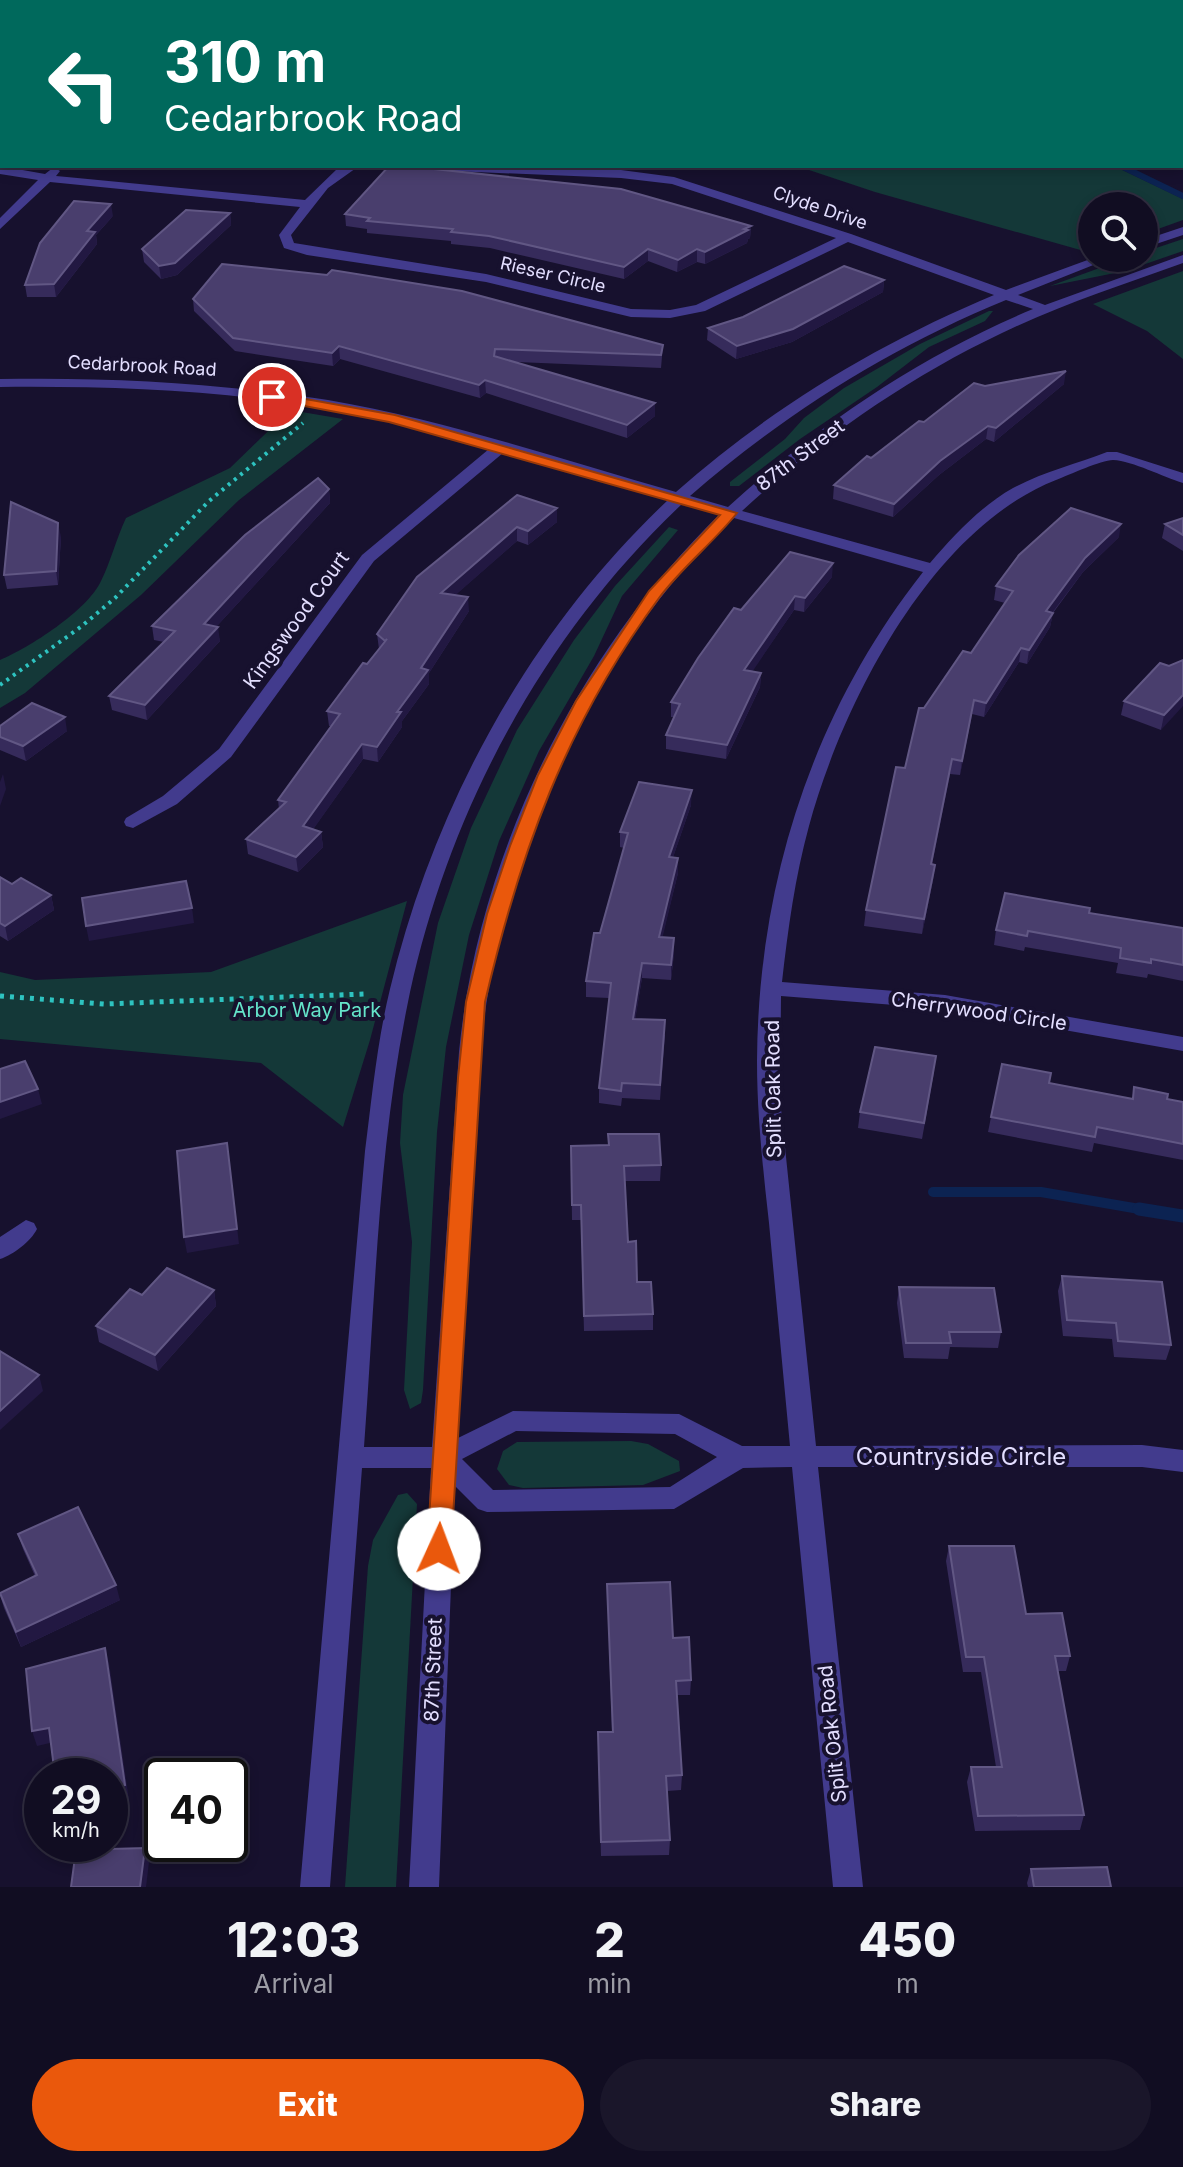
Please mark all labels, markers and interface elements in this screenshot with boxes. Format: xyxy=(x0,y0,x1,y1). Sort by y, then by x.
text: 310 m xyxy=(164,28,326,96)
icon: left xyxy=(32,32,136,136)
text: Cedarbrook Road xyxy=(164,96,463,140)
street label: Clyde Drive xyxy=(770,182,870,234)
map controls xyxy=(1078,192,1158,272)
button: search xyxy=(1078,192,1158,272)
street label: Rieser Circle xyxy=(498,252,608,297)
street label: Cedarbrook Road xyxy=(67,351,217,380)
pin xyxy=(238,363,306,431)
icon: arrive xyxy=(250,375,294,419)
street label: 87th Street xyxy=(751,414,849,496)
street label: Kingswood Court xyxy=(238,546,354,693)
street label: Cherrywood Circle xyxy=(889,987,1069,1035)
park label: Arbor Way Park xyxy=(233,998,381,1022)
street label: Split Oak Road xyxy=(760,1020,786,1158)
street label: Countryside Circle xyxy=(856,1442,1066,1471)
position arrow xyxy=(397,1507,481,1591)
street label: 87th Street xyxy=(419,1617,447,1722)
street label: Split Oak Road xyxy=(813,1664,851,1804)
speed limit sign: 40 xyxy=(144,1758,248,1862)
text: 29 xyxy=(50,1775,102,1824)
text: km/h xyxy=(52,1818,100,1842)
text: 12:03 xyxy=(227,1910,360,1969)
text: 2 xyxy=(594,1910,625,1969)
text: 450 xyxy=(859,1910,956,1969)
text: Arrival xyxy=(254,1968,334,1999)
text: min xyxy=(587,1968,632,1999)
text: m xyxy=(896,1968,919,1999)
button: Exit xyxy=(32,2059,584,2151)
button: Share xyxy=(600,2059,1151,2151)

